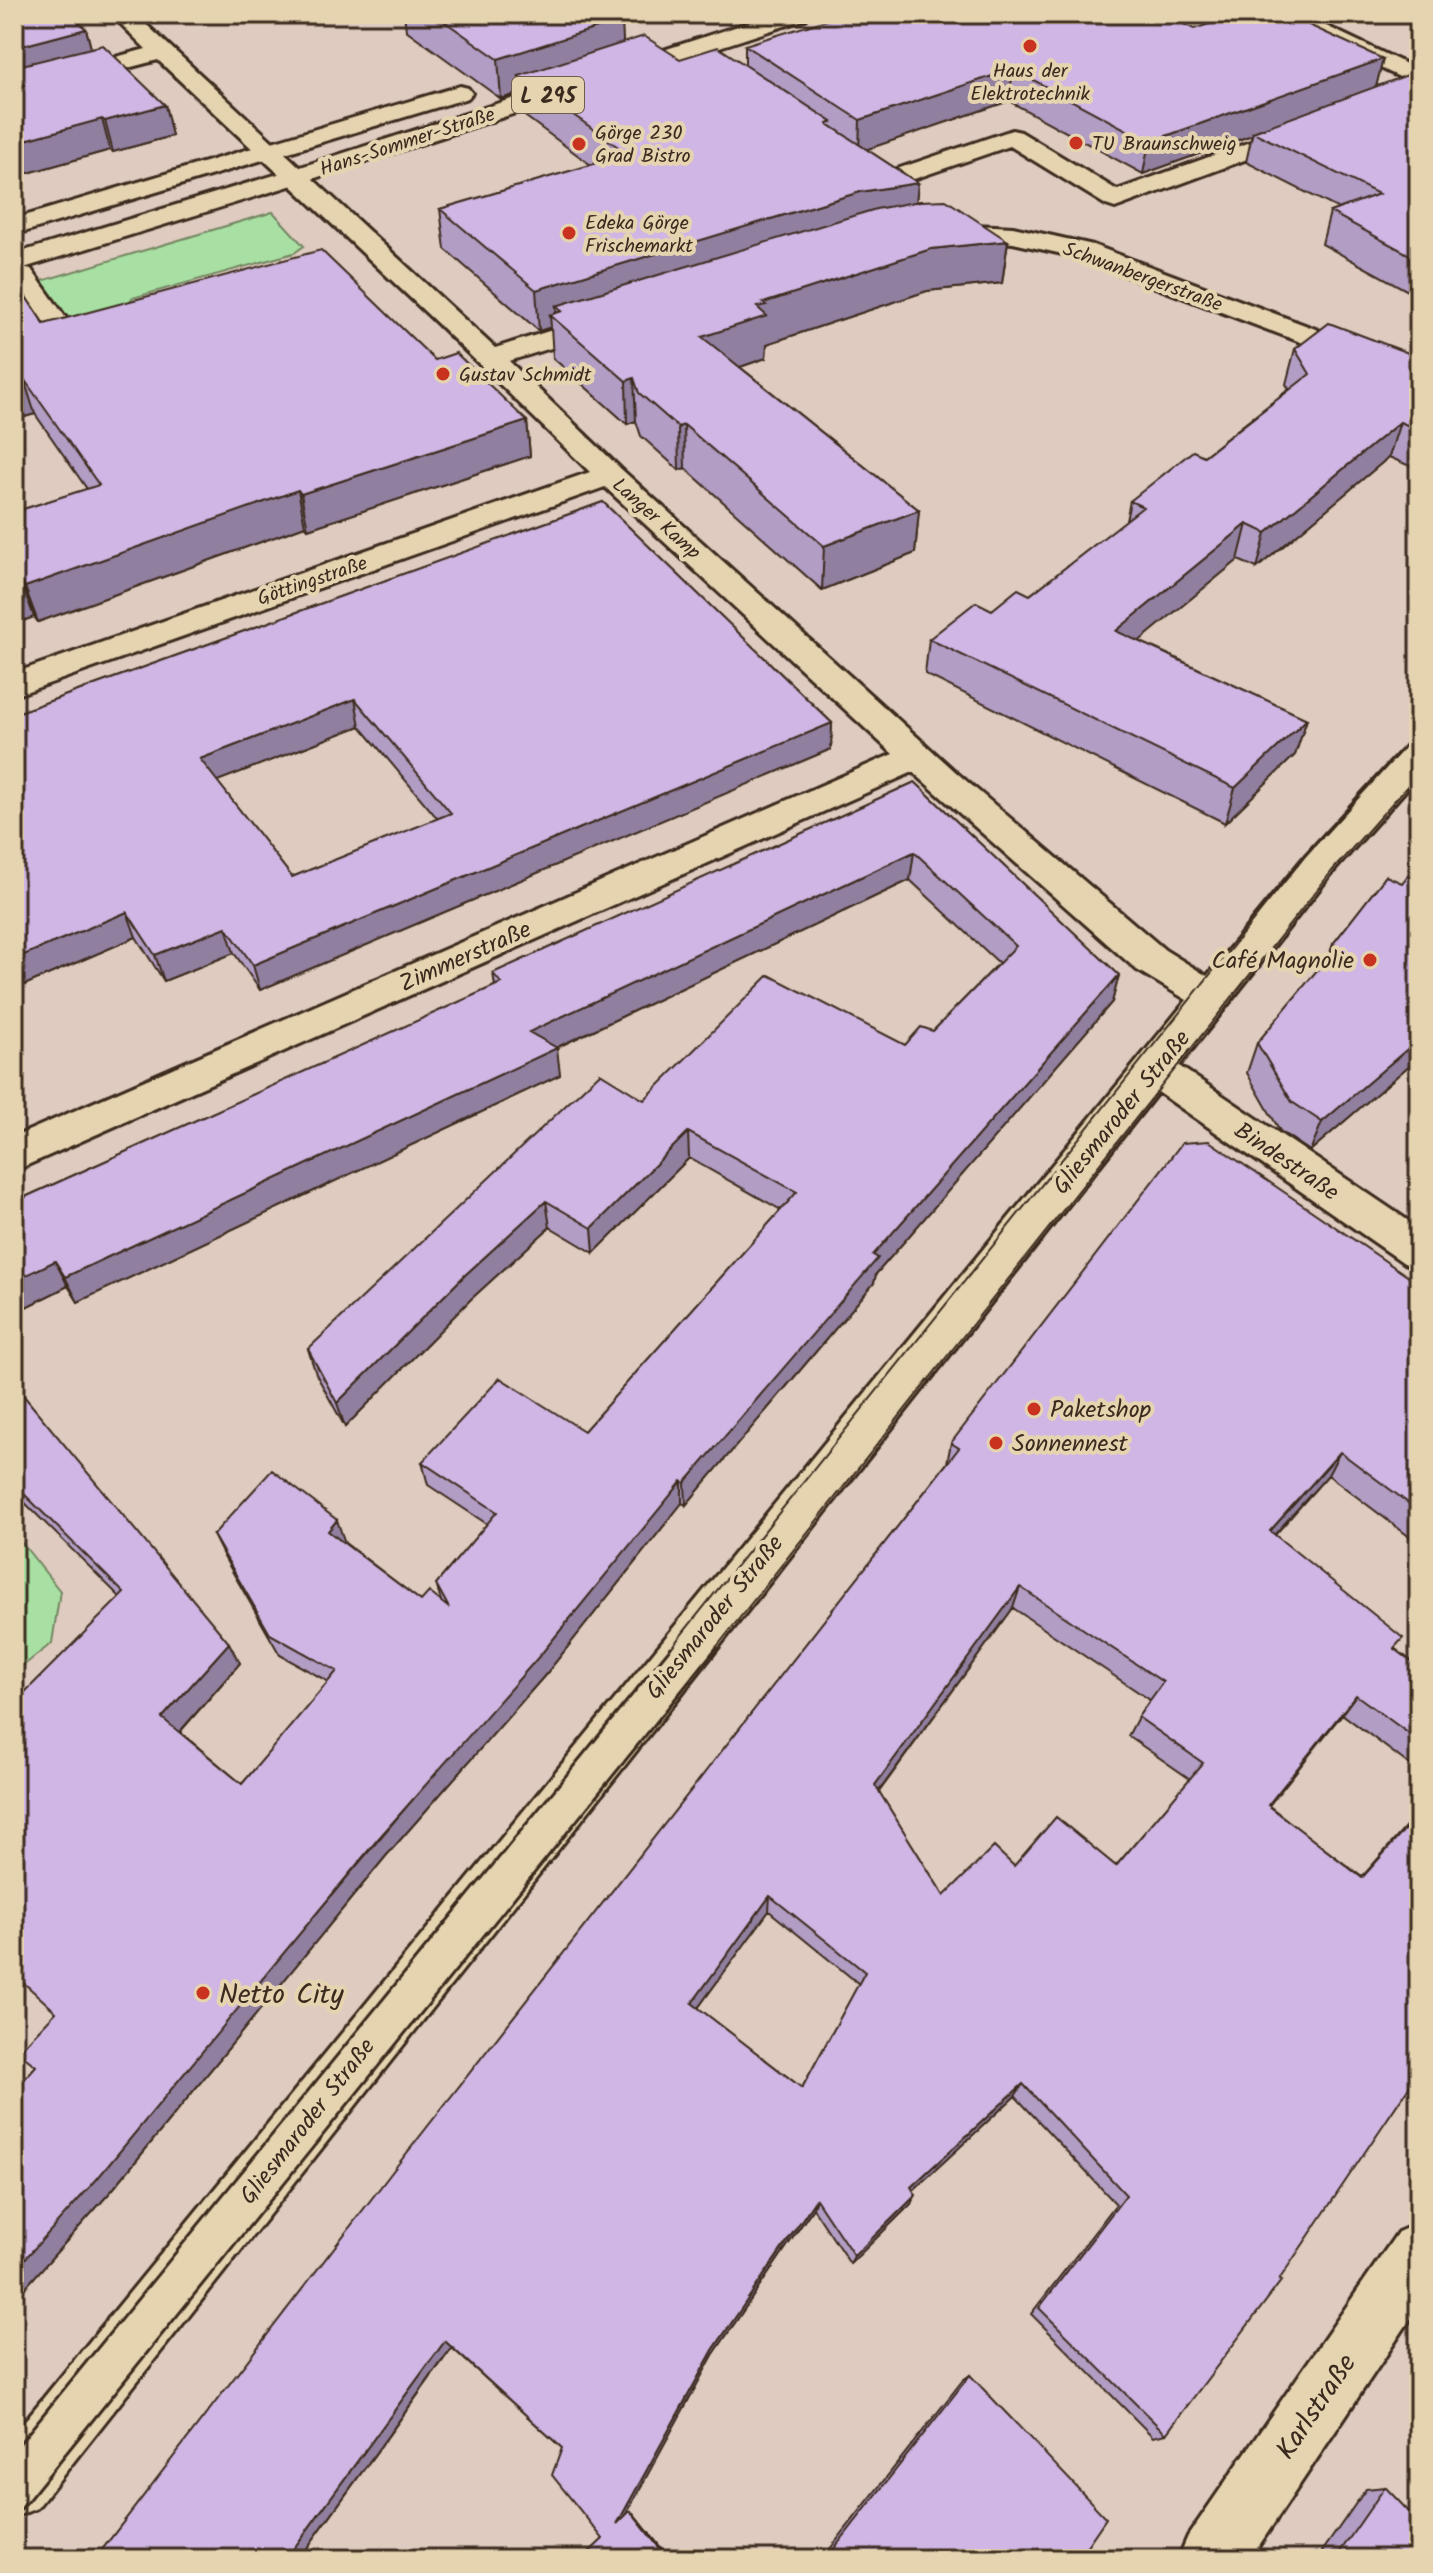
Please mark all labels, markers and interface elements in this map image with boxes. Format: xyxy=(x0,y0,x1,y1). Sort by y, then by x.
marker: Haus der Elektrotechnik xyxy=(1021,37,1039,55)
place label: Haus der Elektrotechnik xyxy=(970,56,1090,111)
road number: L 295 xyxy=(512,77,584,113)
street label: Hans-Sommer-Straße xyxy=(316,99,499,186)
place label: Görge 230 Grad Bistro xyxy=(595,118,691,173)
place label: TU Braunschweig xyxy=(1092,129,1237,161)
marker: TU Braunschweig xyxy=(1067,134,1085,152)
marker: Görge 230 Grad Bistro xyxy=(570,135,588,153)
place label: Edeka Görge Frischemarkt xyxy=(585,208,693,263)
marker: Edeka Görge Frischemarkt xyxy=(560,224,578,242)
street label: Schwanbergerstraße xyxy=(1058,234,1227,322)
place label: Gustav Schmidt xyxy=(459,360,592,392)
marker: Gustav Schmidt xyxy=(434,365,452,383)
street label: Langer Kamp xyxy=(604,471,708,569)
street label: Göttingstraße xyxy=(253,548,372,616)
street label: Zimmerstraße xyxy=(393,911,538,1004)
place label: Café Magnolie xyxy=(1212,942,1354,981)
marker: Café Magnolie xyxy=(1361,951,1379,969)
street label: Gliesmaroder Straße xyxy=(1043,1022,1201,1204)
street label: Bindestraße xyxy=(1225,1112,1347,1212)
place label: Paketshop xyxy=(1050,1391,1152,1430)
marker: Paketshop xyxy=(1025,1400,1043,1418)
place label: Sonnennest xyxy=(1012,1425,1129,1464)
marker: Sonnennest xyxy=(987,1434,1005,1452)
street label: Gliesmaroder Straße xyxy=(636,1527,794,1709)
place label: Netto City xyxy=(219,1973,344,2018)
marker: Netto City xyxy=(194,1984,212,2002)
street label: Gliesmaroder Straße xyxy=(230,2030,386,2214)
street label: Karlstraße xyxy=(1265,2345,1369,2470)

